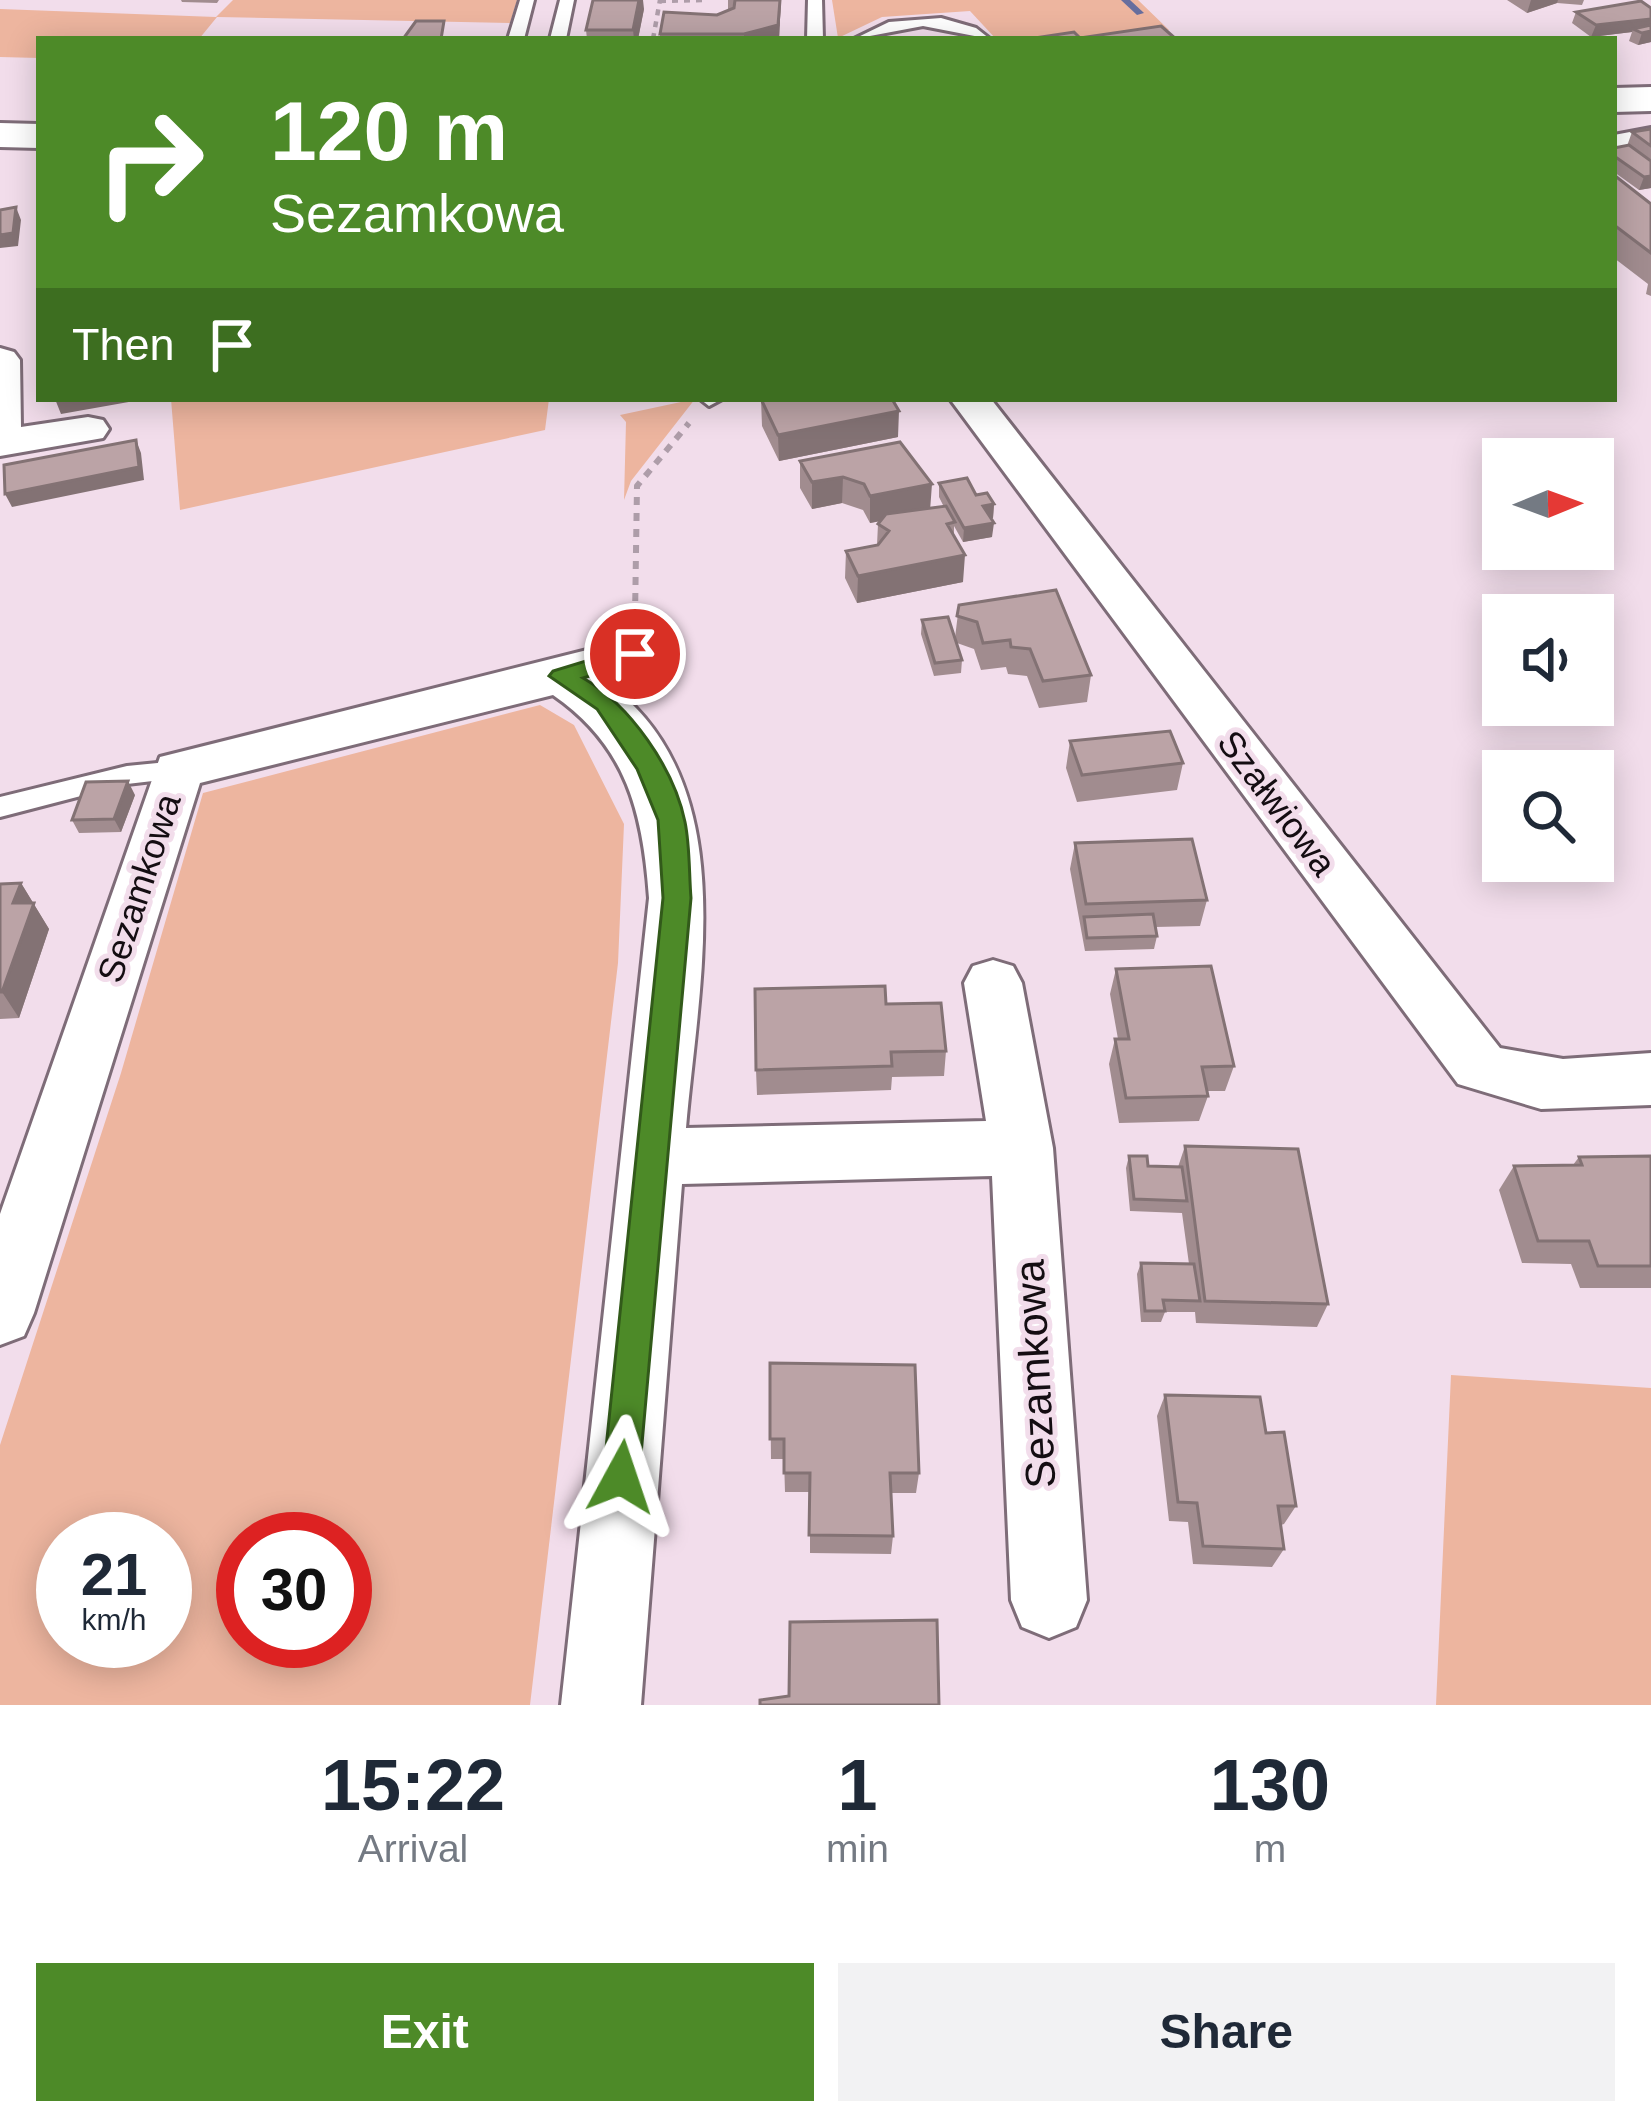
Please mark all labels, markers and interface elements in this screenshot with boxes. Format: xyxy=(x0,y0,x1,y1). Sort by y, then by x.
icon: right xyxy=(72,84,228,240)
text: 120 m xyxy=(270,84,508,178)
text: Sezamkowa xyxy=(270,183,564,243)
icon: arrive xyxy=(199,312,265,378)
text: Then xyxy=(72,319,175,370)
north arrow xyxy=(1482,438,1614,570)
map controls xyxy=(1482,438,1614,882)
button: sound xyxy=(1482,594,1614,726)
pin xyxy=(584,603,686,705)
icon: arrive xyxy=(602,621,668,687)
street label: Szałwiowa xyxy=(1209,723,1345,884)
button: search xyxy=(1482,750,1614,882)
street label: Sezamkowa xyxy=(89,787,189,988)
street label: Sezamkowa xyxy=(1006,1258,1064,1489)
position arrow xyxy=(558,1414,684,1540)
speed limit sign: 30 xyxy=(216,1512,372,1668)
text: 21 xyxy=(81,1541,147,1608)
text: km/h xyxy=(81,1603,147,1636)
text: 15:22 xyxy=(321,1745,505,1825)
text: 1 xyxy=(837,1745,878,1825)
text: 130 xyxy=(1210,1745,1330,1825)
text: Arrival xyxy=(358,1827,468,1870)
text: min xyxy=(826,1827,889,1870)
text: m xyxy=(1254,1827,1286,1870)
button: Exit xyxy=(36,1963,814,2101)
button: Share xyxy=(838,1963,1615,2101)

